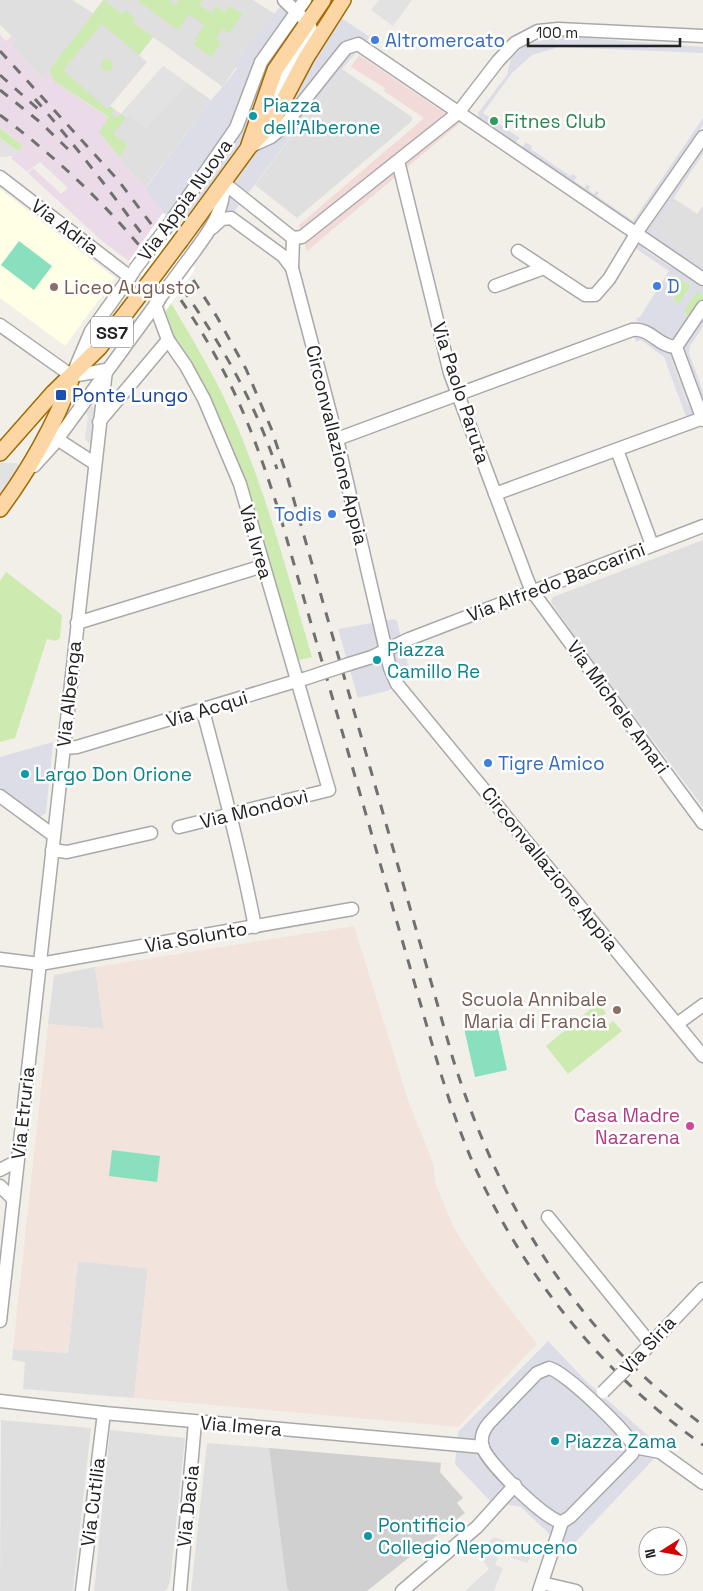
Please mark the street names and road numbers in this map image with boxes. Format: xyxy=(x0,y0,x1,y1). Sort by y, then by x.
street label: Via Appia Nuova xyxy=(132,134,238,266)
street label: Via Adria xyxy=(26,193,104,261)
road number: SS7 xyxy=(91,316,133,348)
street label: Via Paolo Paruta xyxy=(426,319,496,467)
street label: Circonvallazione Appia xyxy=(300,342,374,548)
street label: Via Ivrea xyxy=(233,502,279,582)
street label: Via Alfredo Baccarini xyxy=(463,536,649,628)
street label: Via Michele Amari xyxy=(561,635,675,779)
street label: Via Albenga xyxy=(51,639,87,748)
street label: Via Acqui xyxy=(163,685,251,733)
street label: Circonvallazione Appia xyxy=(476,781,624,957)
street label: Via Mondovì xyxy=(197,783,311,835)
street label: Via Solunto xyxy=(143,916,249,958)
street label: Via Etruria xyxy=(6,1065,40,1161)
street label: Via Siria xyxy=(615,1310,681,1380)
street label: Via Imera xyxy=(199,1410,283,1442)
street label: Via Cutilia xyxy=(75,1456,111,1548)
street label: Via Dacia xyxy=(171,1464,205,1548)

